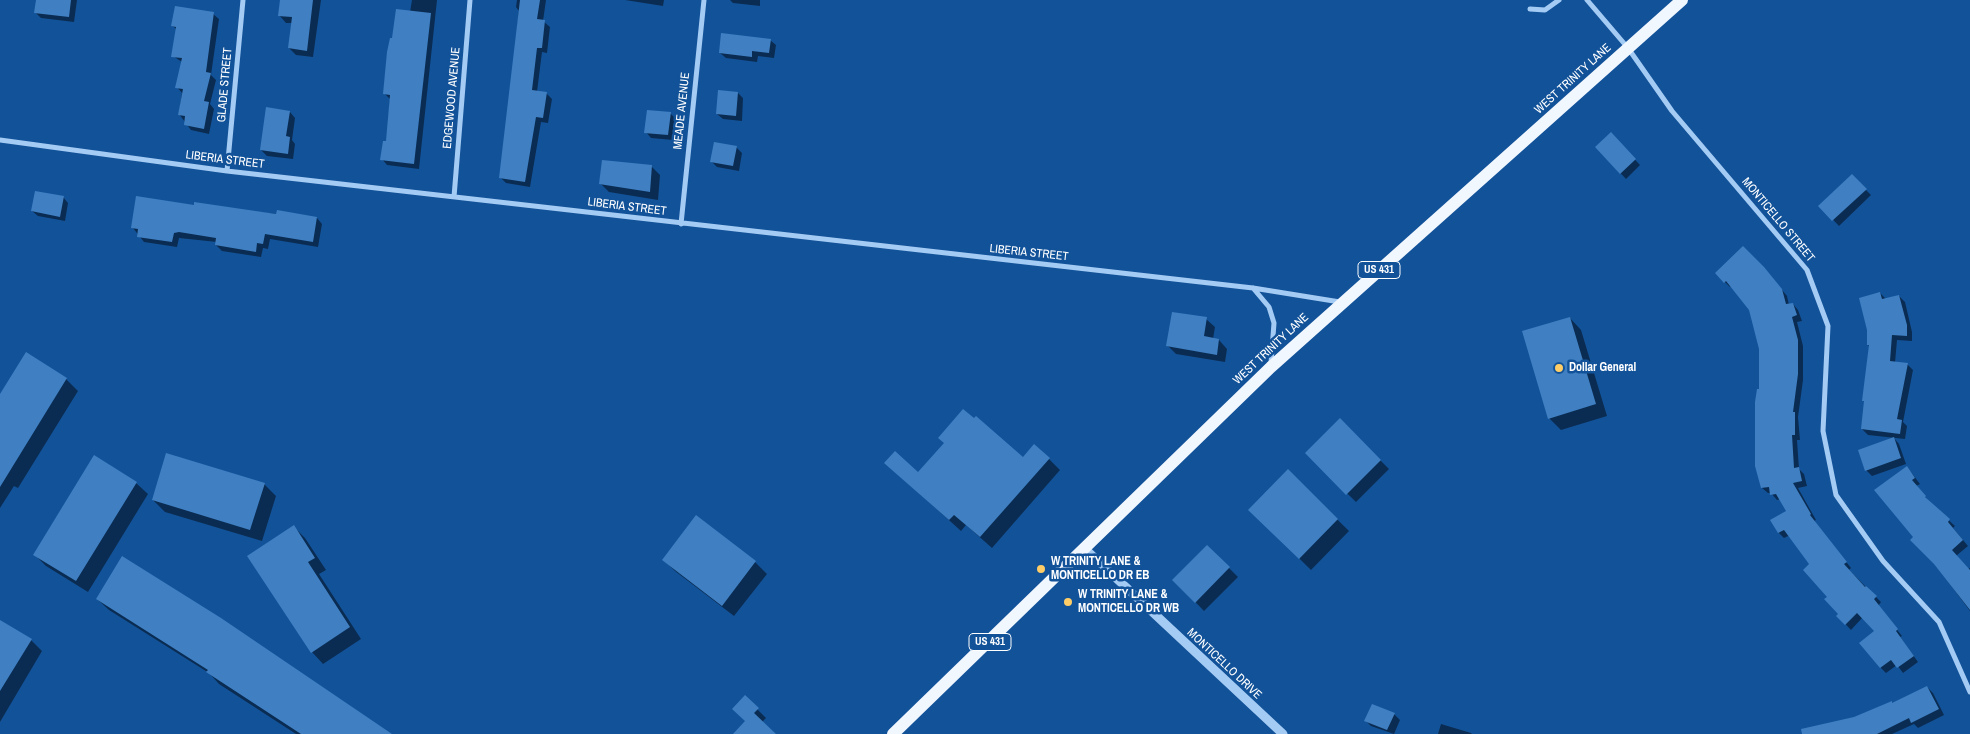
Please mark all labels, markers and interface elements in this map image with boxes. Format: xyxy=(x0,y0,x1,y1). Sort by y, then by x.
street label: WEST TRINITY LANE xyxy=(1532,41,1614,117)
street label: GLADE STREET xyxy=(215,47,235,123)
street label: EDGEWOOD AVENUE xyxy=(440,47,464,149)
street label: MEADE AVENUE xyxy=(671,72,693,150)
street label: LIBERIA STREET xyxy=(185,148,265,172)
street label: MONTICELLO STREET xyxy=(1739,175,1817,265)
street label: LIBERIA STREET xyxy=(587,195,667,219)
street label: LIBERIA STREET xyxy=(989,242,1069,264)
road number: US 431 xyxy=(1358,262,1400,278)
street label: WEST TRINITY LANE xyxy=(1230,310,1312,388)
place label: Dollar General xyxy=(1569,361,1636,375)
marker: Dollar General xyxy=(1553,362,1565,374)
place label: W TRINITY LANE & MONTICELLO DR EB xyxy=(1051,555,1149,583)
marker: W TRINITY LANE & MONTICELLO DR EB xyxy=(1035,563,1047,575)
place label: W TRINITY LANE & MONTICELLO DR WB xyxy=(1078,588,1179,616)
marker: W TRINITY LANE & MONTICELLO DR WB xyxy=(1062,596,1074,608)
street label: MONTICELLO DRIVE xyxy=(1184,626,1264,702)
road number: US 431 xyxy=(969,634,1011,650)

